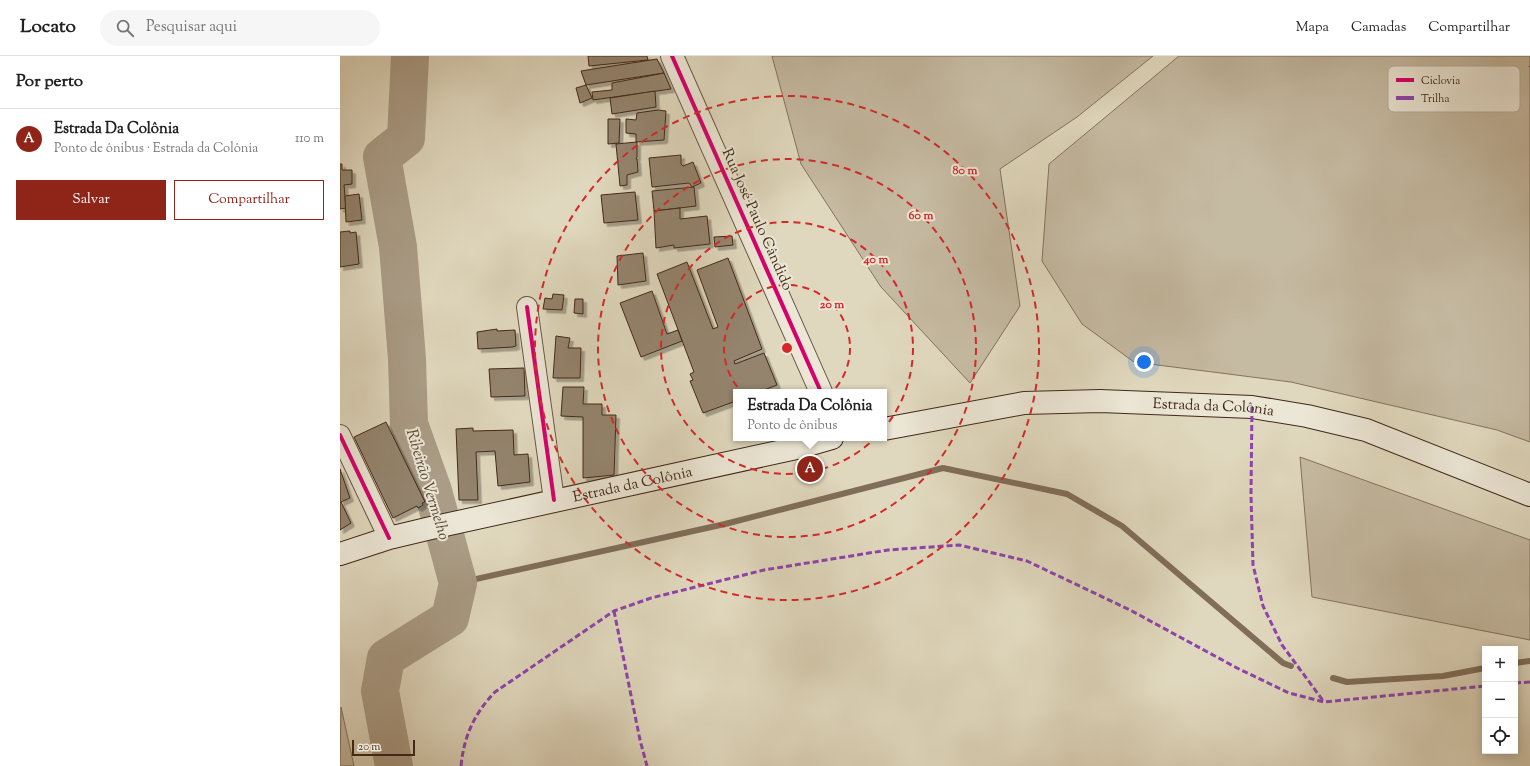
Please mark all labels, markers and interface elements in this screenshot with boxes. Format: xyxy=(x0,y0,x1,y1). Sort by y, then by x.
search box xyxy=(100,10,380,46)
text: Locato xyxy=(20,14,76,41)
icon: search xyxy=(114,17,136,39)
text: Pesquisar aqui xyxy=(146,17,237,38)
text: Mapa xyxy=(1296,18,1329,38)
text: Camadas xyxy=(1351,18,1406,38)
text: Compartilhar xyxy=(1428,18,1510,38)
legend xyxy=(1388,66,1520,112)
text: Por perto xyxy=(16,70,83,94)
text: Ciclovia xyxy=(1421,73,1460,89)
text: Trilha xyxy=(1421,91,1450,107)
text: Estrada Da Colônia xyxy=(54,119,179,140)
text: A xyxy=(24,130,34,148)
text: 110 m xyxy=(295,130,324,148)
text: Ponto de ônibus · Estrada da Colônia xyxy=(54,140,258,158)
street label: Rua José Paulo Cândido xyxy=(716,145,797,294)
text: 80 m xyxy=(953,162,977,180)
button: Salvar xyxy=(16,180,166,220)
button: Compartilhar xyxy=(174,180,324,220)
text: 60 m xyxy=(909,207,933,225)
text: 40 m xyxy=(863,251,888,269)
text: 20 m xyxy=(820,296,844,314)
centre of rings xyxy=(780,341,794,355)
your location xyxy=(1134,352,1154,372)
popup xyxy=(733,389,887,441)
street label: Estrada da Colônia xyxy=(1152,394,1276,422)
text: Estrada Da Colônia xyxy=(747,396,873,417)
text: Ponto de ônibus xyxy=(747,417,837,435)
water label: Ribeirão Vermelho xyxy=(399,426,454,543)
pin: A xyxy=(797,454,823,484)
street label: Estrada da Colônia xyxy=(571,462,695,509)
map controls xyxy=(1482,646,1518,754)
button: + xyxy=(1482,646,1518,682)
button: − xyxy=(1482,682,1518,718)
button: locate xyxy=(1482,718,1518,754)
scale bar xyxy=(352,738,415,757)
text: 20 m xyxy=(358,739,380,755)

